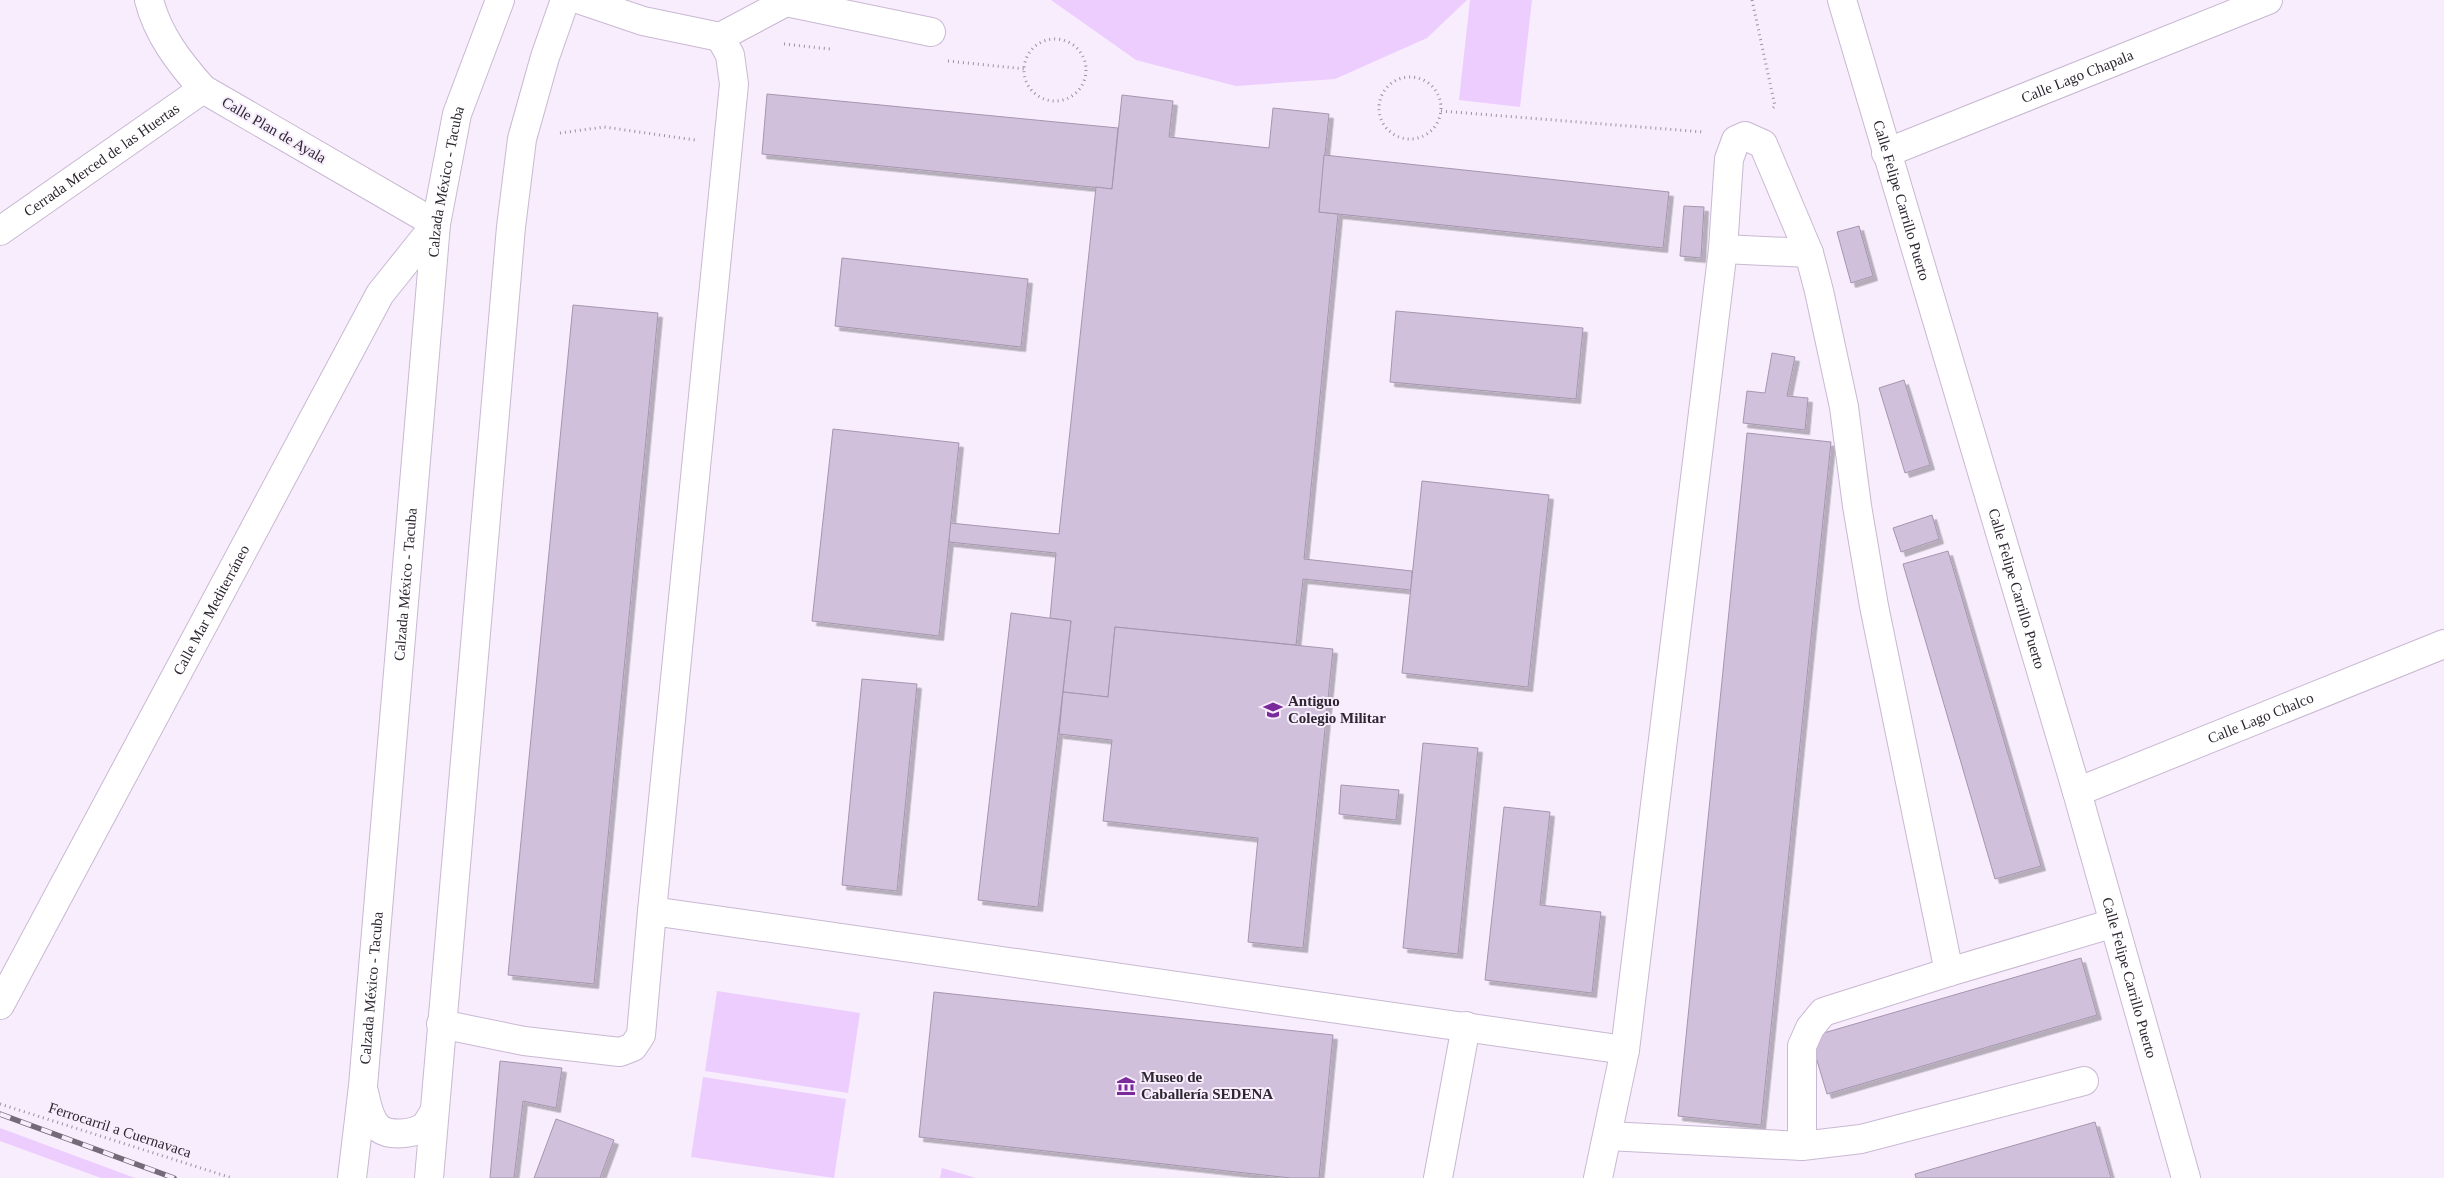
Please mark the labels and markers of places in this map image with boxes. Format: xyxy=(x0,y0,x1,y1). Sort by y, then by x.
place label: Antiguo Colegio Militar xyxy=(1288,693,1386,726)
school or university icon: Antiguo Colegio Militar xyxy=(1262,699,1284,721)
place label: Museo de Caballería SEDENA xyxy=(1141,1069,1273,1102)
museum icon: Museo de Caballería SEDENA xyxy=(1115,1075,1137,1097)

